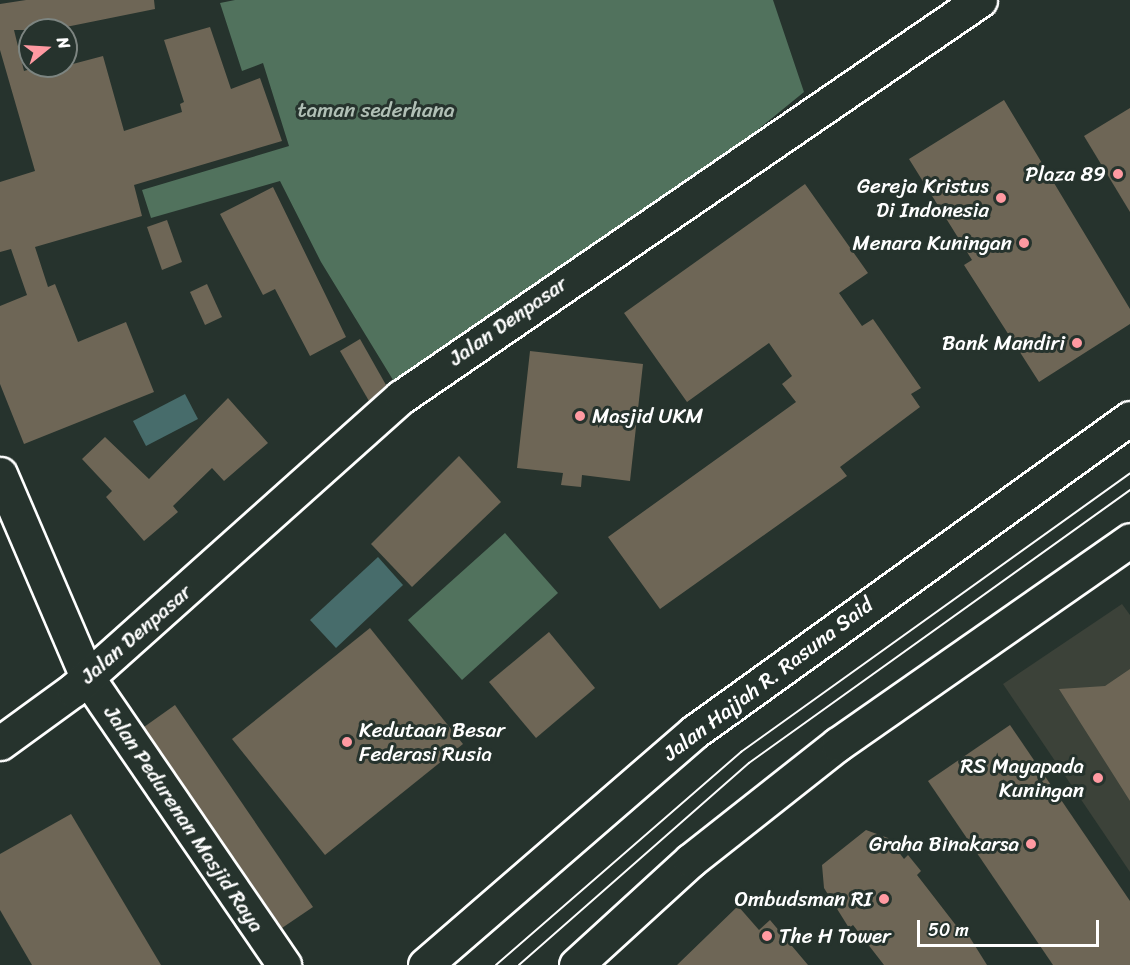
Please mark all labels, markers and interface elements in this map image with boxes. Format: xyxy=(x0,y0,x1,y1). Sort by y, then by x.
north arrow xyxy=(18,18,78,78)
text: N xyxy=(48,33,79,53)
park label: taman sederhana xyxy=(297,97,455,123)
place label: Plaza 89 xyxy=(1025,161,1106,187)
marker: Plaza 89 xyxy=(1111,167,1125,181)
place label: Gereja Kristus Di Indonesia xyxy=(857,173,989,223)
marker: Gereja Kristus Di Indonesia xyxy=(994,191,1008,205)
place label: Menara Kuningan xyxy=(853,230,1012,256)
marker: Menara Kuningan xyxy=(1017,236,1031,250)
street label: Jalan Denpasar xyxy=(444,271,572,371)
place label: Bank Mandiri xyxy=(943,330,1065,356)
marker: Bank Mandiri xyxy=(1070,336,1084,350)
place label: Masjid UKM xyxy=(592,403,703,429)
marker: Masjid UKM xyxy=(573,409,587,423)
street label: Jalan Denpasar xyxy=(76,579,196,689)
street label: Jalan Hajjah R. Rasuna Said xyxy=(658,592,878,766)
street label: Jalan Pedurenan Masjid Raya xyxy=(99,701,269,937)
place label: Kedutaan Besar Federasi Rusia xyxy=(359,717,505,767)
marker: Kedutaan Besar Federasi Rusia xyxy=(340,735,354,749)
place label: RS Mayapada Kuningan xyxy=(960,753,1084,803)
marker: RS Mayapada Kuningan xyxy=(1089,769,1107,787)
place label: Graha Binakarsa xyxy=(868,831,1019,857)
marker: Graha Binakarsa xyxy=(1024,837,1038,851)
place label: Ombudsman RI xyxy=(734,886,872,912)
marker: Ombudsman RI xyxy=(877,892,891,906)
scale bar xyxy=(920,908,1102,946)
text: 50 m xyxy=(928,914,969,946)
place label: The H Tower xyxy=(779,923,893,949)
marker: The H Tower xyxy=(760,929,774,943)

